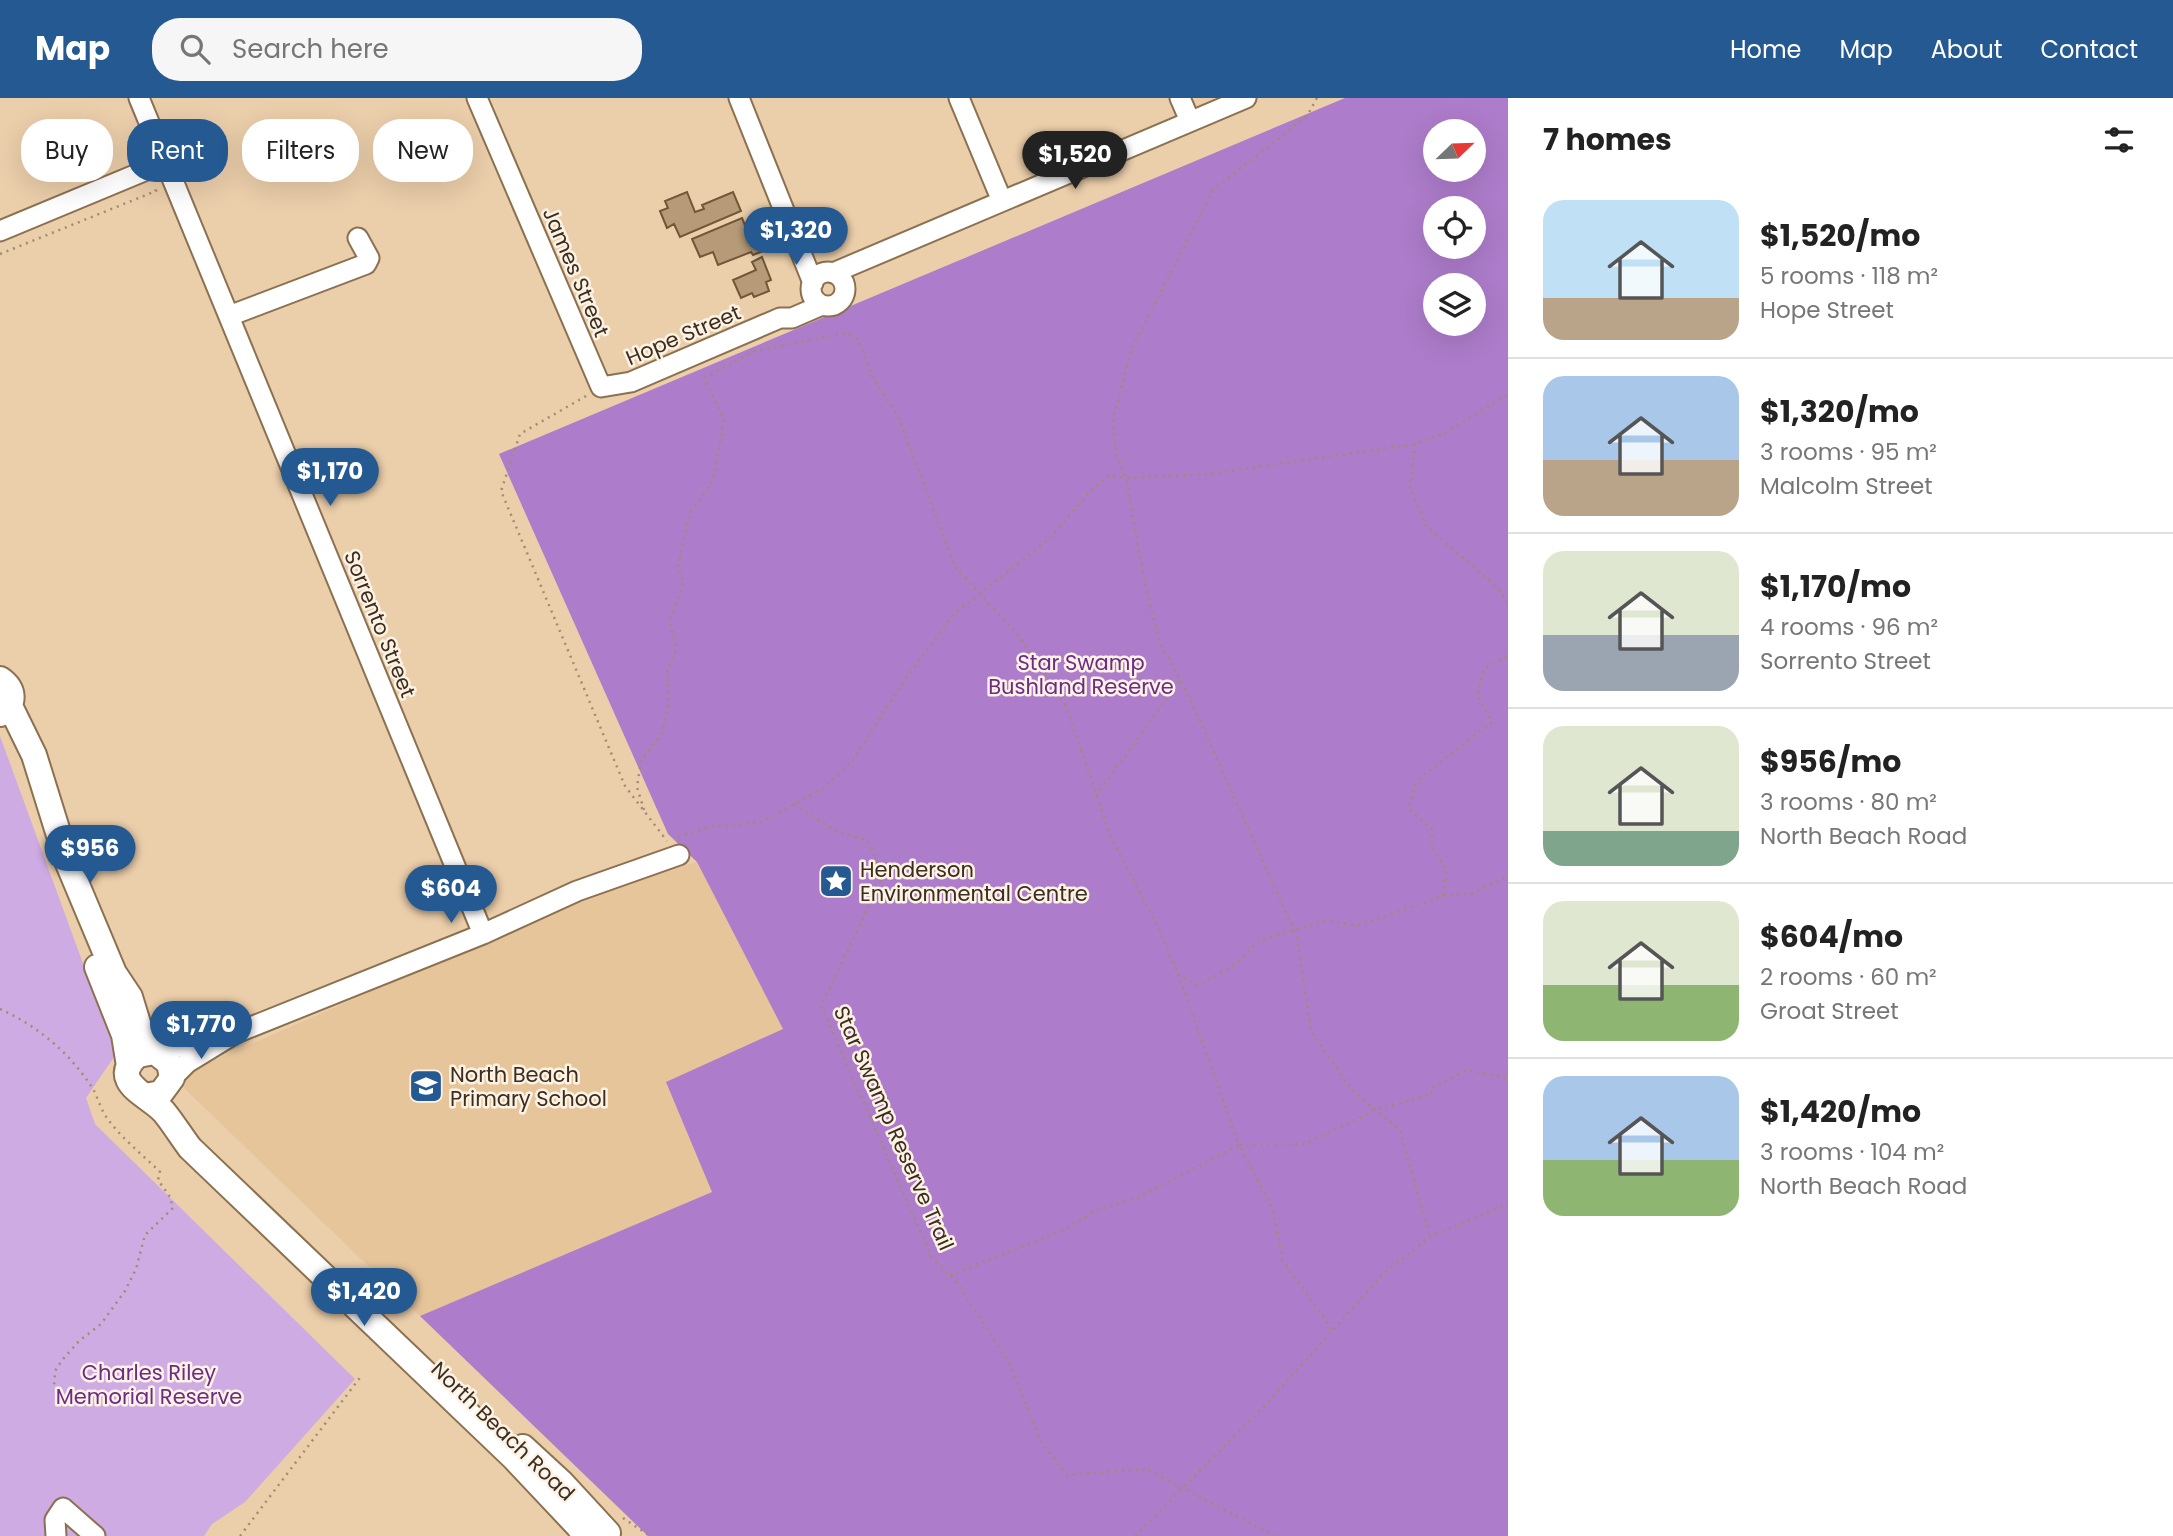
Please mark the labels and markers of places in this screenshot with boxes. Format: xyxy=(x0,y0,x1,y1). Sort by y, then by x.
pin: $1,520 xyxy=(1018,132,1132,191)
pin: $1,320 xyxy=(739,208,853,267)
pin: $1,170 xyxy=(273,448,387,508)
pin: $956 xyxy=(49,826,131,885)
place label: Henderson Environmental Centre xyxy=(860,855,1088,908)
place icon: Henderson Environmental Centre xyxy=(817,862,855,900)
pin: $604 xyxy=(410,866,492,925)
pin: $1,770 xyxy=(144,1002,258,1061)
place label: North Beach Primary School xyxy=(450,1060,607,1113)
school or university icon: North Beach Primary School xyxy=(407,1067,445,1105)
pin: $1,420 xyxy=(307,1268,421,1328)

